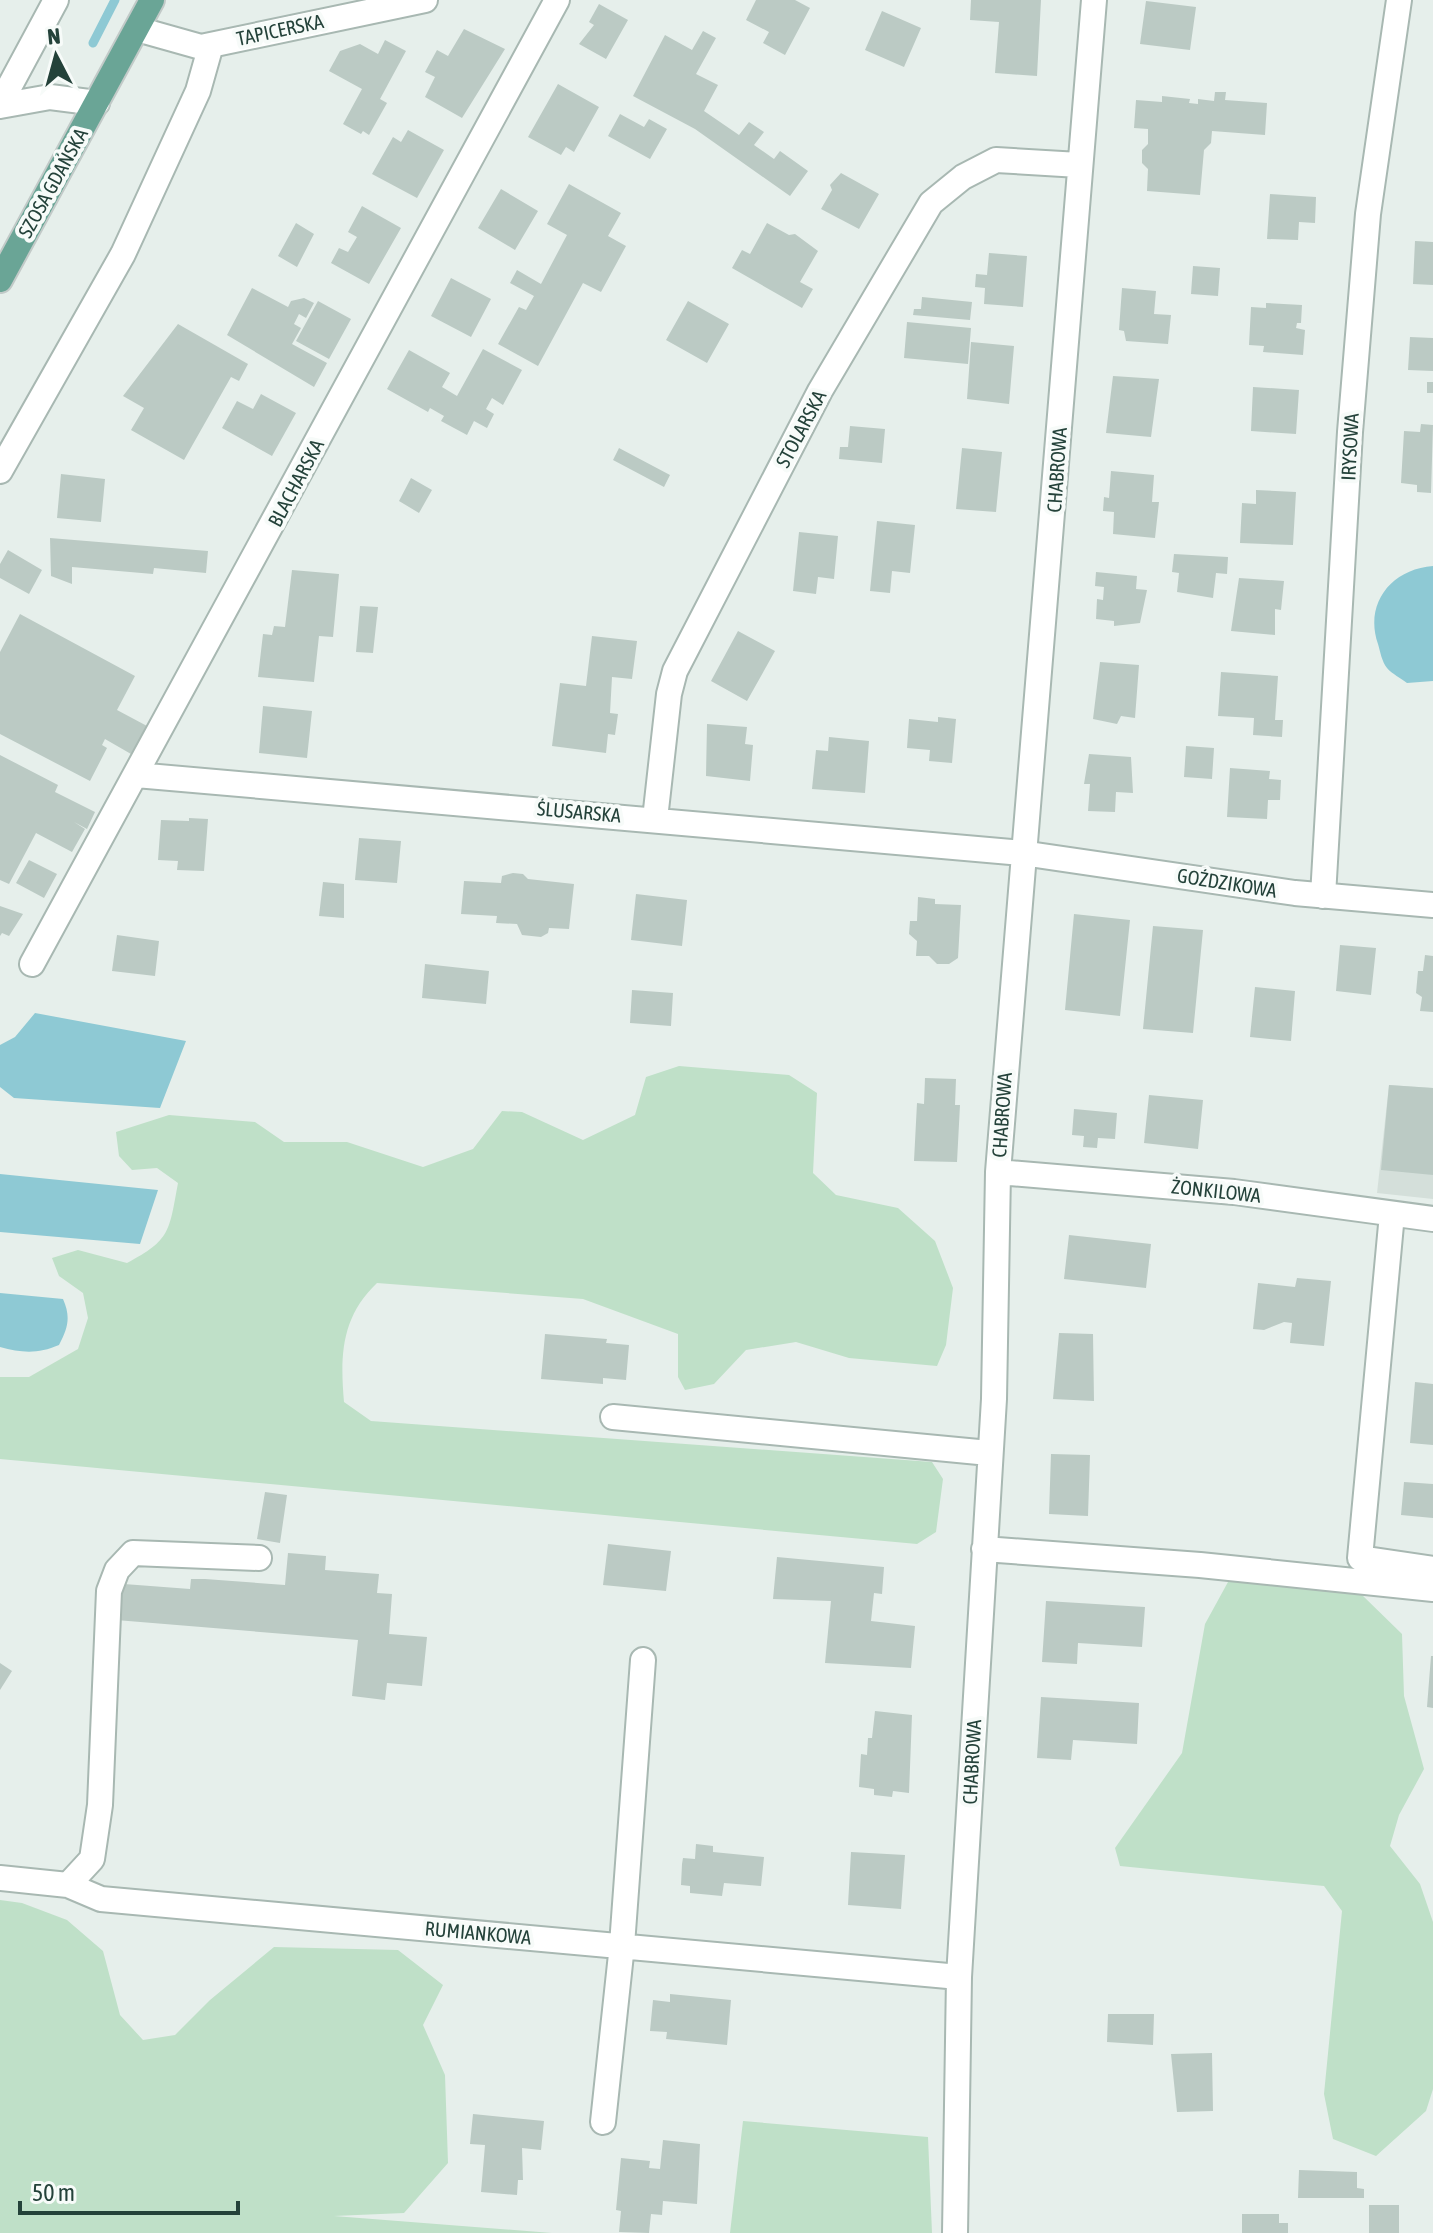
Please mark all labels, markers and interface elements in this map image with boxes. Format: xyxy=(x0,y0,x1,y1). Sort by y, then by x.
street label: TAPICERSKA xyxy=(234,9,326,50)
north arrow xyxy=(16,16,96,96)
text: N xyxy=(46,23,62,50)
street label: SZOSA GDAŃSKA xyxy=(13,124,92,241)
street label: STOLARSKA xyxy=(771,386,831,471)
street label: IRYSOWA xyxy=(1336,412,1363,481)
street label: CHABROWA xyxy=(1042,427,1071,513)
street label: BLACHARSKA xyxy=(263,435,328,530)
street label: ŚLUSARSKA xyxy=(536,796,622,827)
street label: GOŹDZIKOWA xyxy=(1176,863,1279,902)
street label: CHABROWA xyxy=(987,1072,1016,1158)
street label: ŻONKILOWA xyxy=(1170,1174,1262,1207)
street label: CHABROWA xyxy=(958,1719,985,1805)
street label: RUMIANKOWA xyxy=(424,1916,532,1949)
scale bar xyxy=(20,2165,238,2215)
text: 50 m xyxy=(32,2179,75,2206)

